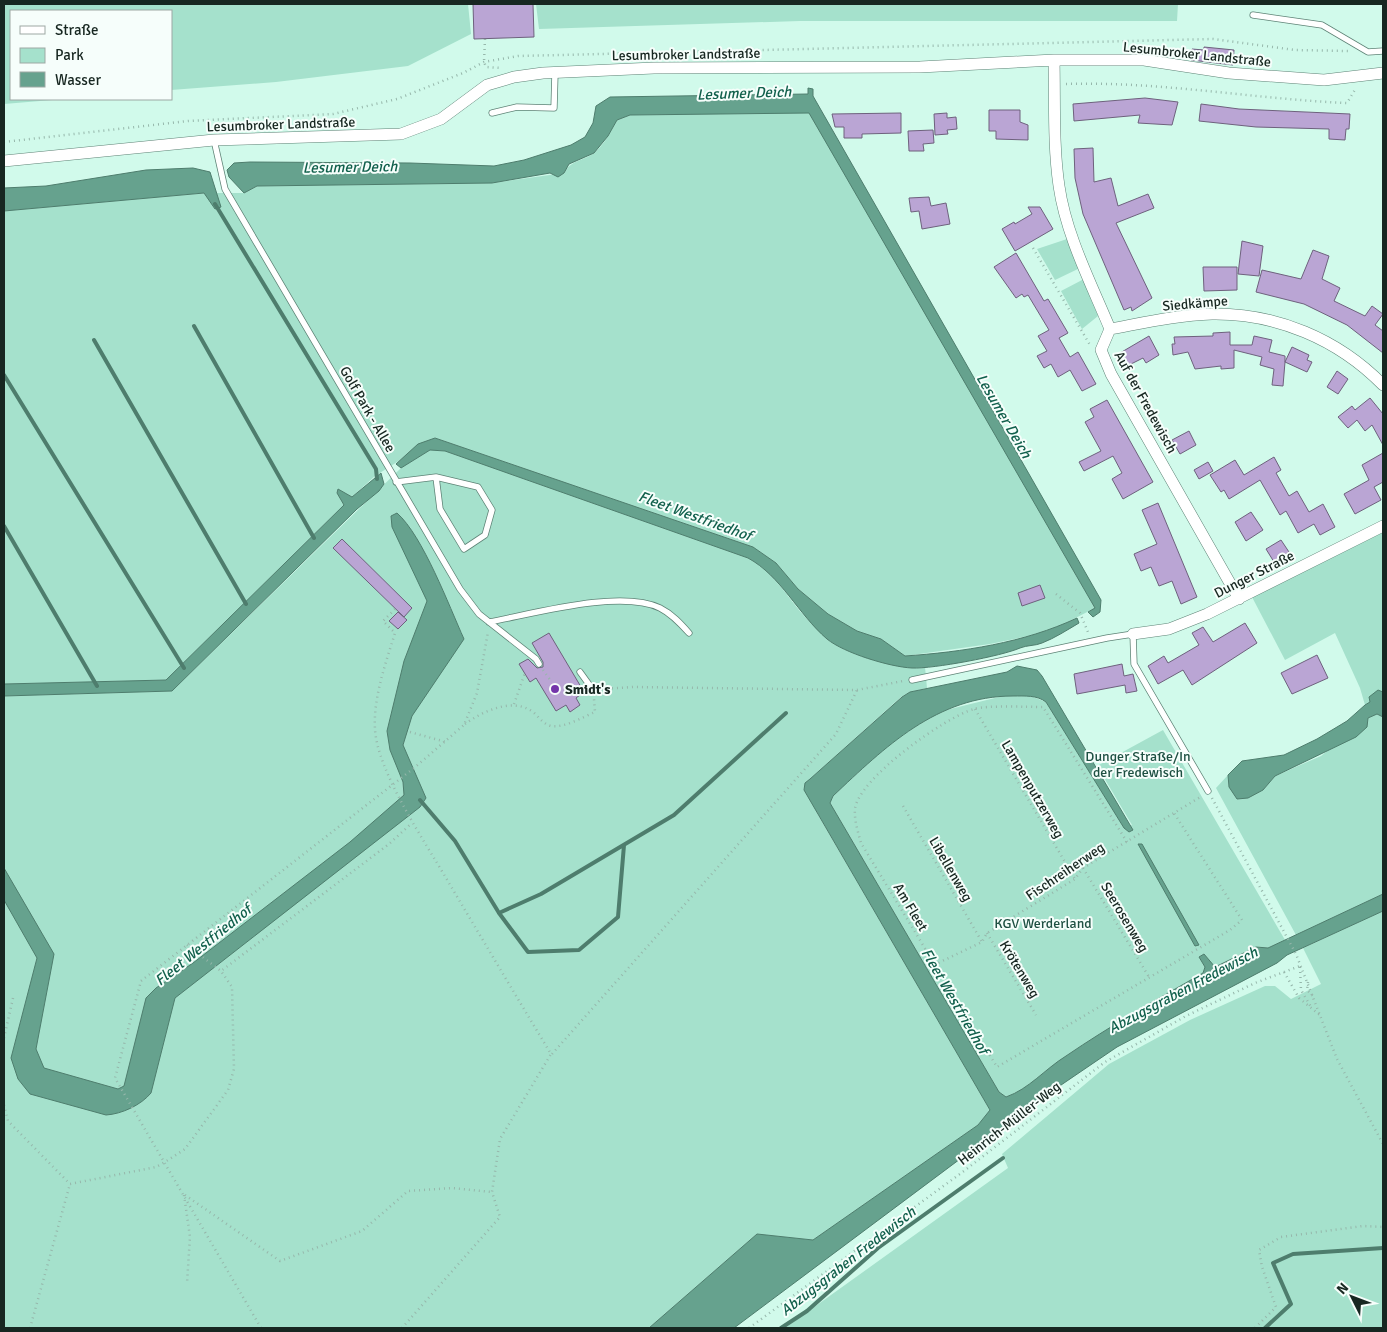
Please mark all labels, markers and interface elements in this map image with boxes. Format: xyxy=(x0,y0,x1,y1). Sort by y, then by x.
legend xyxy=(10,10,172,100)
text: Straße xyxy=(55,21,99,39)
street label: Lesumbroker Landstraße xyxy=(1122,38,1272,71)
street label: Lesumbroker Landstraße xyxy=(612,45,761,64)
text: Park xyxy=(55,46,84,64)
text: Wasser xyxy=(55,71,101,89)
water label: Lesumer Deich xyxy=(696,82,792,104)
street label: Lesumbroker Landstraße xyxy=(206,113,356,136)
water label: Lesumer Deich xyxy=(303,157,398,177)
street label: Siedkämpe xyxy=(1162,292,1229,315)
street label: Auf der Fredewisch xyxy=(1110,348,1181,456)
street label: Golf Park - Allee xyxy=(336,363,399,455)
water label: Lesumer Deich xyxy=(973,371,1036,462)
water label: Fleet Westfriedhof xyxy=(636,487,758,546)
street label: Dunger Straße xyxy=(1211,547,1297,602)
place label: Smidt's xyxy=(565,681,611,698)
marker: Smidt's xyxy=(549,683,561,695)
street label: Lampenputzerweg xyxy=(998,737,1068,841)
park label: Dunger Straße/In der Fredewisch xyxy=(1085,748,1191,781)
street label: Libellenweg xyxy=(925,834,976,905)
street label: Fischreiherweg xyxy=(1023,839,1108,904)
street label: Seerosenweg xyxy=(1097,879,1152,955)
street label: Am Fleet xyxy=(890,880,932,934)
water label: Fleet Westfriedhof xyxy=(151,898,258,989)
park label: KGV Werderland xyxy=(994,915,1092,932)
street label: Krötenweg xyxy=(996,937,1043,1001)
water label: Abzugsgraben Fredewisch xyxy=(1105,943,1261,1037)
water label: Fleet Westfriedhof xyxy=(917,945,994,1060)
street label: Heinrich-Müller-Weg xyxy=(954,1078,1064,1169)
water label: Abzugsgraben Fredewisch xyxy=(777,1202,920,1319)
north arrow xyxy=(1327,1272,1377,1322)
text: N xyxy=(1333,1279,1352,1298)

